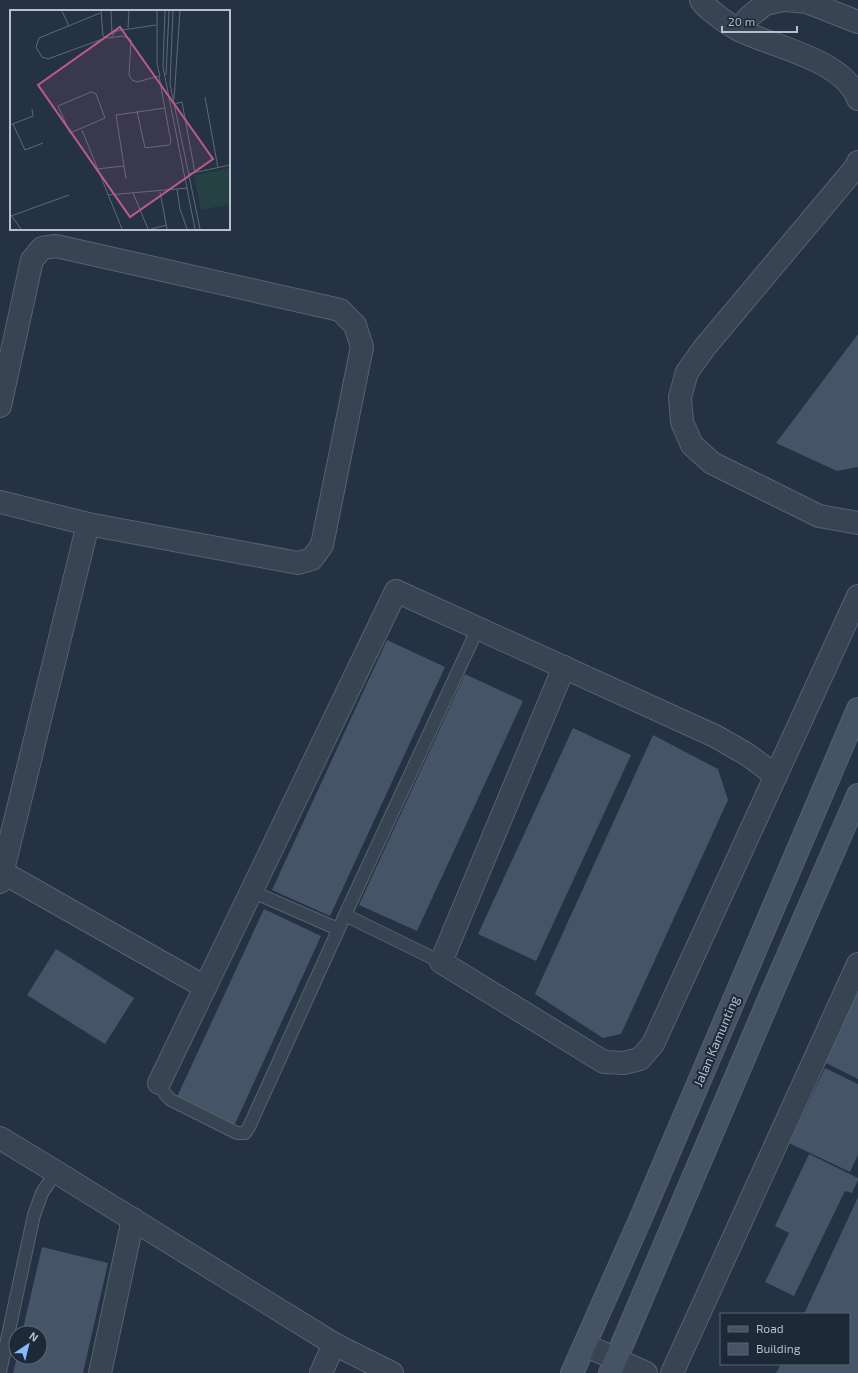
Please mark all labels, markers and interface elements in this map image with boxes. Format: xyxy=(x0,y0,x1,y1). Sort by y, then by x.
scale bar xyxy=(722,8,797,34)
inset map xyxy=(10,10,230,230)
text: 20 m xyxy=(728,14,755,28)
street label: Jalan Kamunting xyxy=(690,993,742,1089)
legend xyxy=(720,1313,850,1365)
text: Road xyxy=(756,1321,784,1335)
north arrow xyxy=(8,1325,48,1365)
text: N xyxy=(27,1329,41,1344)
text: Building xyxy=(756,1341,801,1355)

